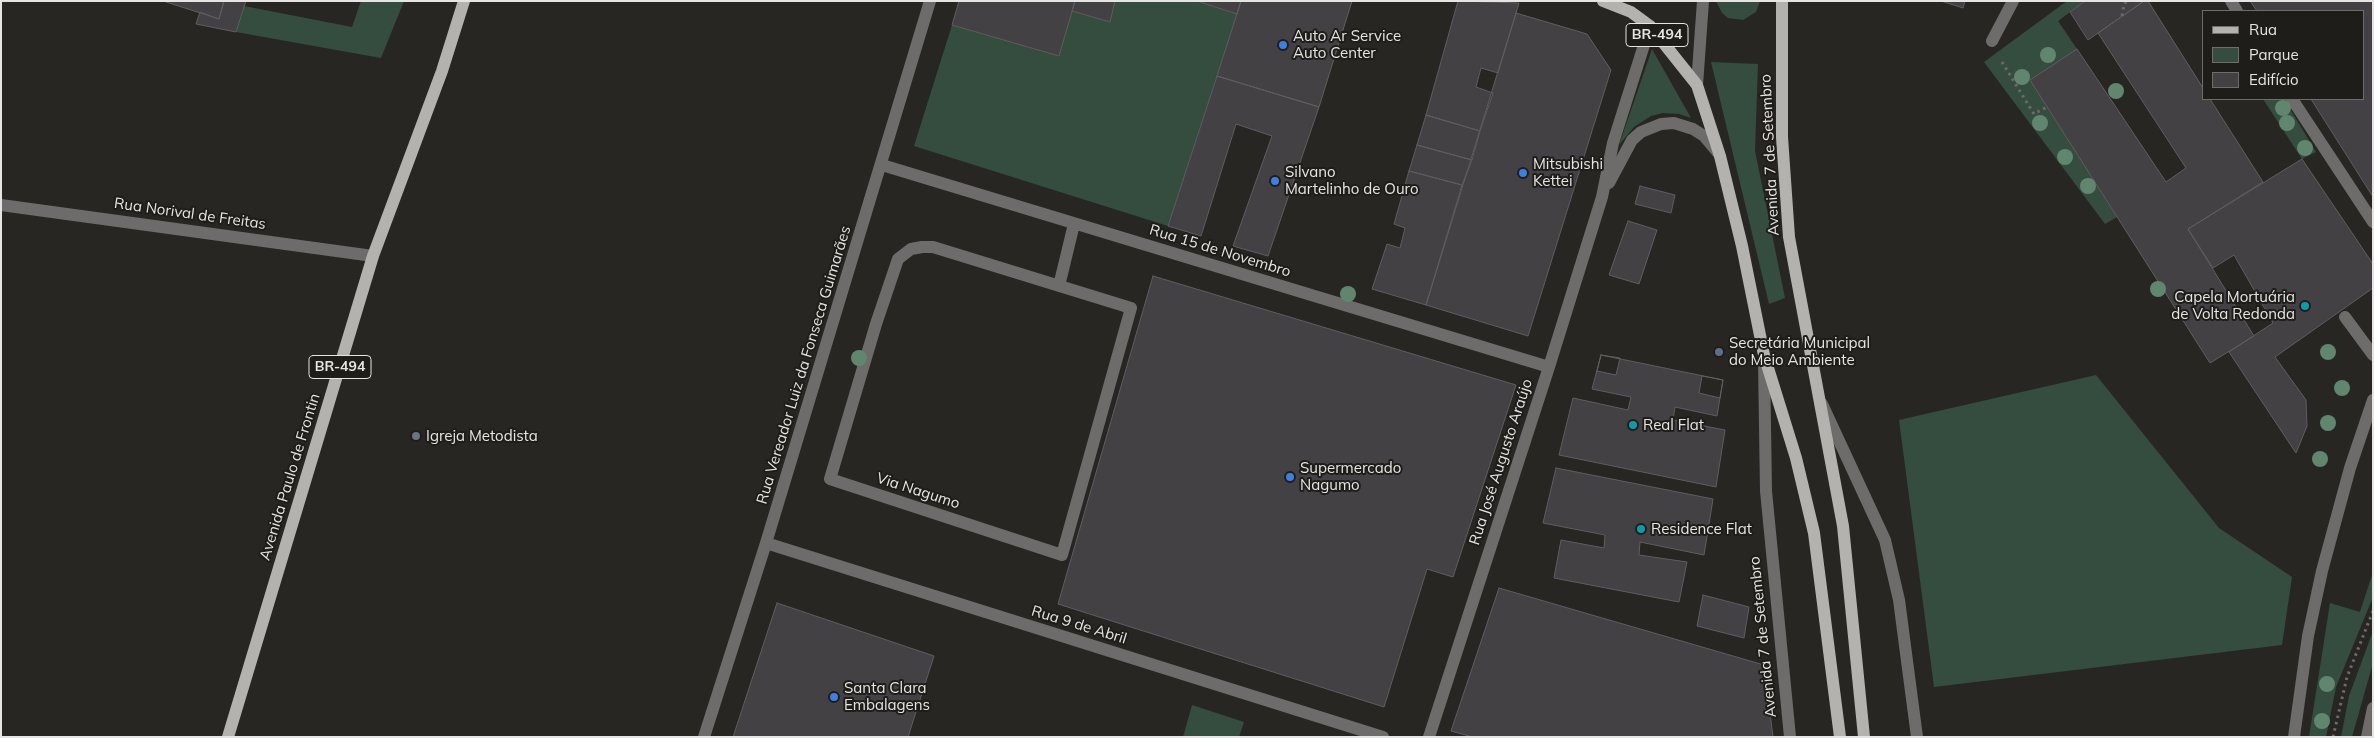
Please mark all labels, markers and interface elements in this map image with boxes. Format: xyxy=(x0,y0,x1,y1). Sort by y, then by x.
legend xyxy=(2202,10,2364,100)
text: Rua xyxy=(2249,20,2277,39)
road number: BR-494 xyxy=(1626,24,1688,46)
place label: Auto Ar Service Auto Center xyxy=(1293,27,1401,62)
marker: Auto Ar Service Auto Center xyxy=(1277,39,1289,51)
text: Parque xyxy=(2249,45,2299,64)
text: Edifício xyxy=(2249,70,2299,89)
street label: Avenida 7 de Setembro xyxy=(1757,74,1783,236)
place label: Mitsubishi Kettei xyxy=(1533,155,1603,190)
place label: Silvano Martelinho de Ouro xyxy=(1285,163,1418,198)
marker: Mitsubishi Kettei xyxy=(1517,167,1529,179)
marker: Silvano Martelinho de Ouro xyxy=(1269,175,1281,187)
street label: Rua Norival de Freitas xyxy=(113,194,267,234)
street label: Rua 15 de Novembro xyxy=(1147,221,1293,281)
street label: Rua Vereador Luiz da Fonseca Guimarães xyxy=(753,224,855,506)
place label: Capela Mortuária de Volta Redonda xyxy=(2171,288,2295,323)
marker: Capela Mortuária de Volta Redonda xyxy=(2299,300,2311,312)
place label: Secretária Municipal do Meio Ambiente xyxy=(1729,334,1870,369)
marker: Secretária Municipal do Meio Ambiente xyxy=(1713,346,1725,358)
road number: BR-494 xyxy=(309,356,371,378)
street label: Rua José Augusto Araújo xyxy=(1466,377,1536,547)
street label: Avenida Paulo de Frontin xyxy=(256,391,324,563)
place label: Real Flat xyxy=(1643,416,1704,434)
marker: Real Flat xyxy=(1627,419,1639,431)
place label: Igreja Metodista xyxy=(426,427,538,445)
marker: Igreja Metodista xyxy=(410,430,422,442)
place label: Supermercado Nagumo xyxy=(1300,459,1401,494)
street label: Via Nagumo xyxy=(874,469,962,513)
marker: Supermercado Nagumo xyxy=(1284,471,1296,483)
place label: Residence Flat xyxy=(1651,520,1752,538)
marker: Residence Flat xyxy=(1635,523,1647,535)
street label: Avenida 7 de Setembro xyxy=(1746,556,1780,718)
street label: Rua 9 de Abril xyxy=(1029,602,1129,648)
place label: Santa Clara Embalagens xyxy=(844,679,930,714)
marker: Santa Clara Embalagens xyxy=(828,691,840,703)

